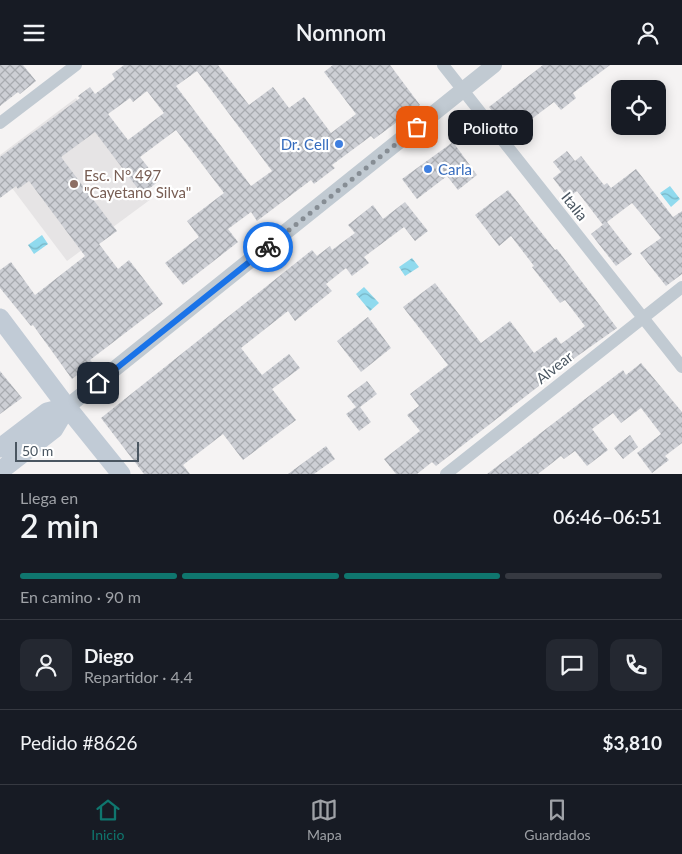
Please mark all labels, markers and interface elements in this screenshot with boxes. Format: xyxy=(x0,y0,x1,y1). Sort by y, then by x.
icon: menu xyxy=(20,19,48,47)
text: Nomnom xyxy=(296,19,386,46)
icon: person xyxy=(634,19,662,47)
map controls xyxy=(611,80,666,135)
button: locate xyxy=(611,80,666,135)
pin xyxy=(396,106,438,148)
callout: Poliotto xyxy=(447,109,532,145)
icon: bag xyxy=(403,113,431,141)
text: Poliotto xyxy=(463,118,518,137)
place label: Dr. Cell xyxy=(281,135,329,153)
marker: Dr. Cell xyxy=(333,138,345,150)
place label: Carla xyxy=(438,160,472,178)
marker: Carla xyxy=(422,163,434,175)
place label: Esc. N° 497 "Cayetano Silva" xyxy=(84,166,191,201)
marker: Esc. N° 497 "Cayetano Silva" xyxy=(68,178,80,190)
street label: Italia xyxy=(558,188,592,224)
courier xyxy=(243,222,293,272)
icon: bike xyxy=(254,233,282,261)
street label: Alvear xyxy=(532,347,577,387)
pin xyxy=(77,362,119,404)
icon: home xyxy=(84,369,112,397)
scale bar xyxy=(15,439,139,462)
text: 50 m xyxy=(22,442,53,459)
text: Llega en xyxy=(20,488,78,507)
text: 06:46–06:51 xyxy=(553,505,662,528)
text: 2 min xyxy=(20,506,99,545)
text: En camino · 90 m xyxy=(20,587,141,606)
button: person xyxy=(20,639,72,691)
button: chat xyxy=(546,639,598,691)
button: phone xyxy=(610,639,662,691)
text: Diego xyxy=(84,644,134,667)
text: Repartidor · 4.4 xyxy=(84,667,193,686)
text: Pedido #8626 xyxy=(20,731,138,754)
text: $3,810 xyxy=(602,731,662,754)
tab: Inicio xyxy=(91,796,124,843)
tab: Mapa xyxy=(307,796,342,843)
tab: Guardados xyxy=(524,796,591,843)

